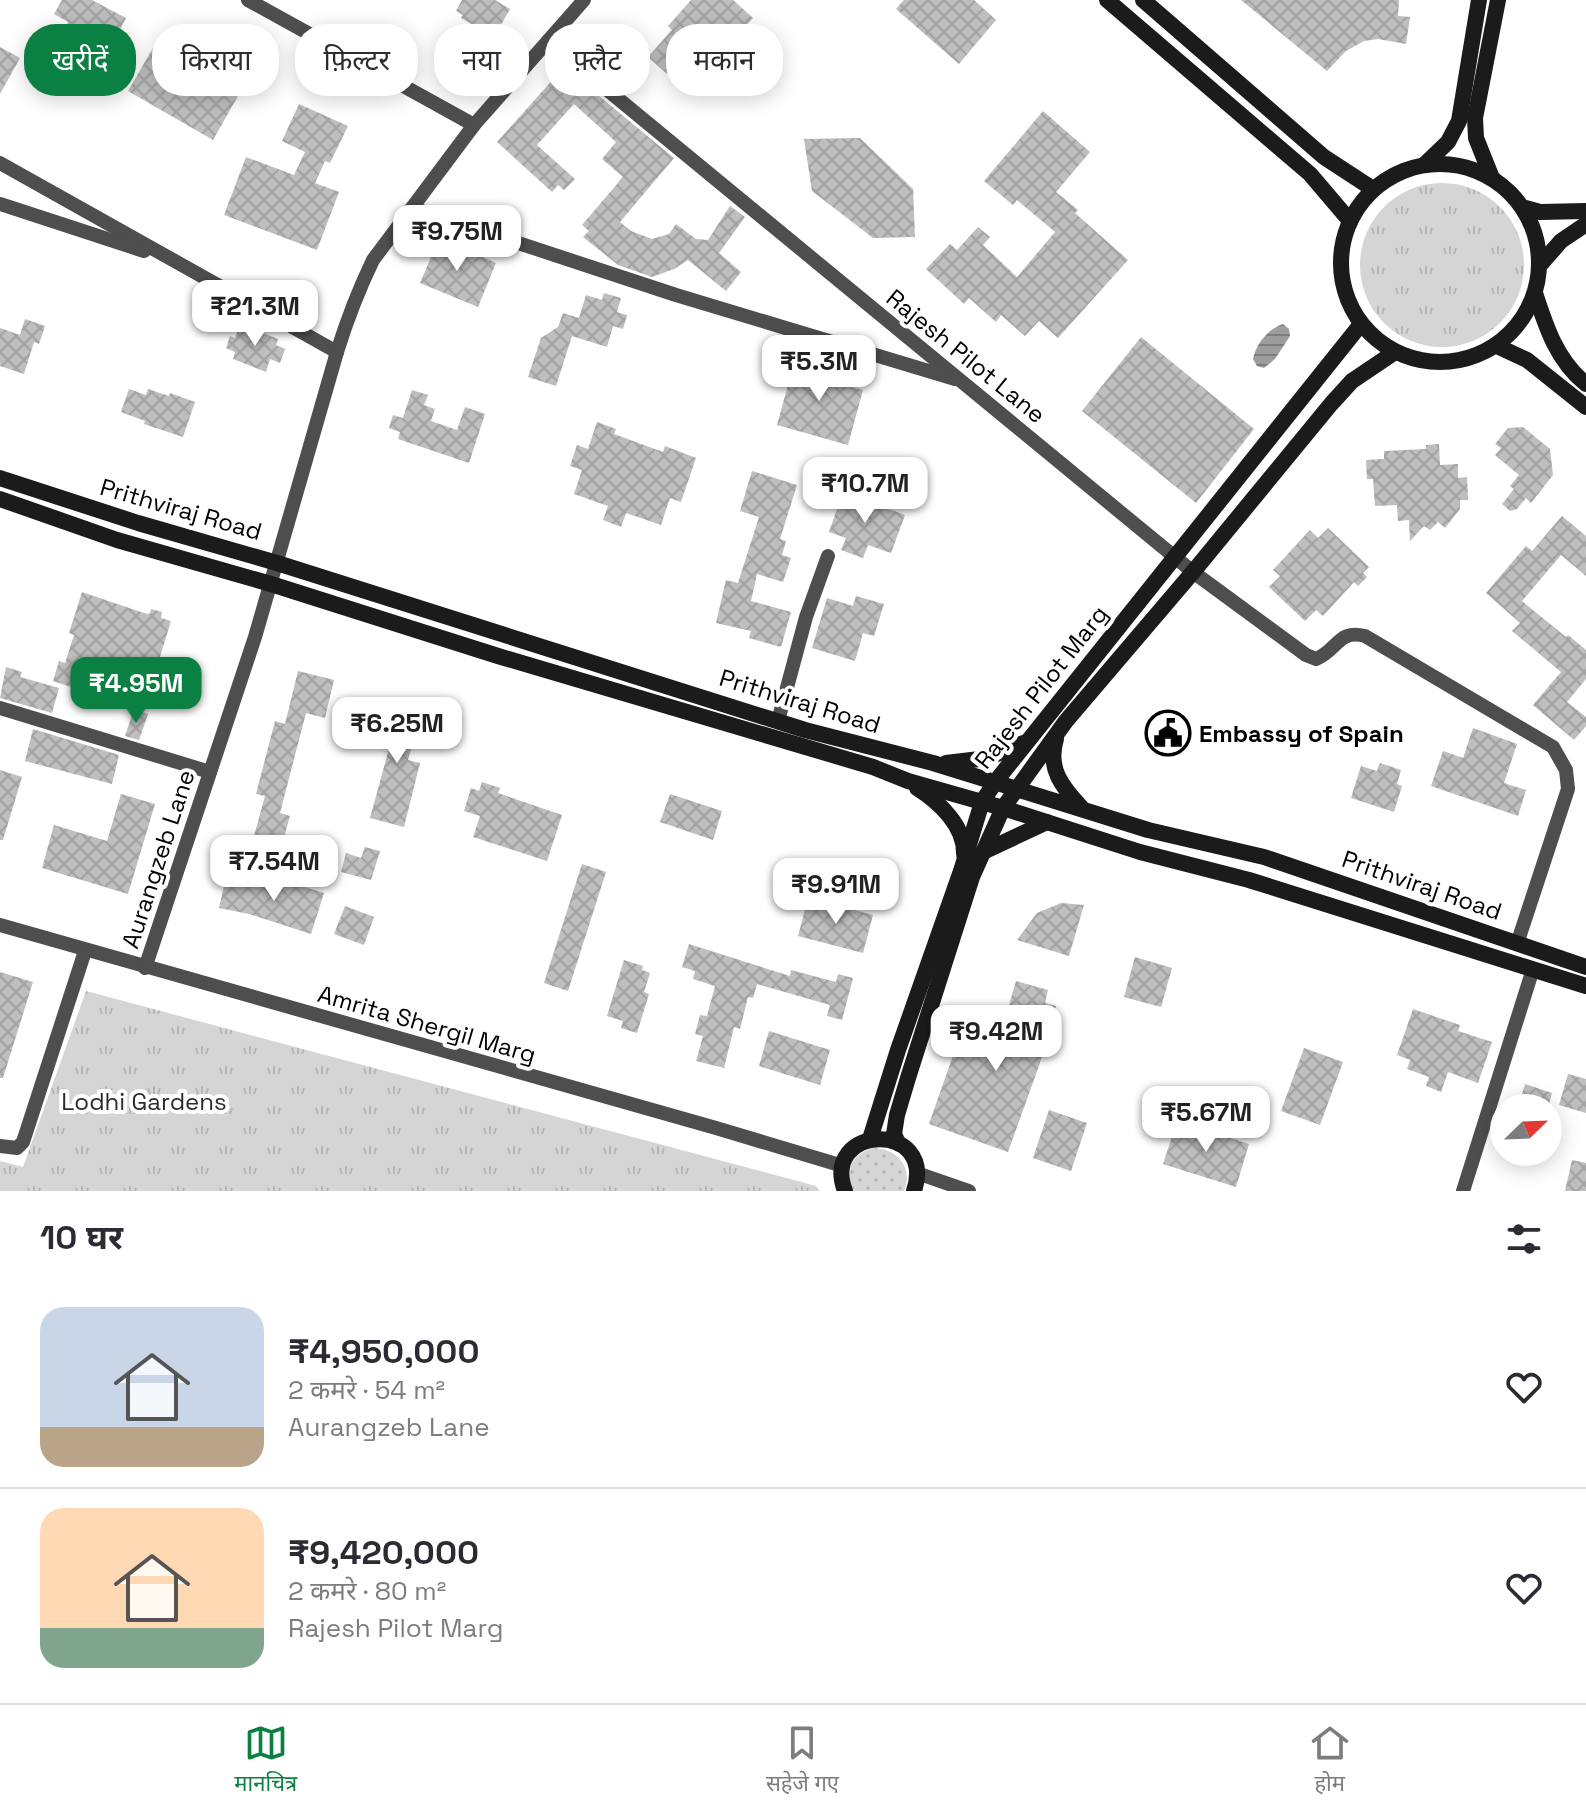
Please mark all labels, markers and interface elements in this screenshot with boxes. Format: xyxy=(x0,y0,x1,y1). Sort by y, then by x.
chip: खरीदें xyxy=(24,24,136,96)
chip: किराया xyxy=(152,24,279,96)
chip: फ़िल्टर xyxy=(295,24,418,96)
chip: नया xyxy=(434,24,529,96)
chip: फ़्लैट xyxy=(545,24,650,96)
chip: मकान xyxy=(666,24,783,96)
pin: ₹9.75M xyxy=(392,205,522,273)
text: ₹9.75M xyxy=(411,214,503,248)
pin: ₹21.3M xyxy=(190,280,320,348)
street label: Rajesh Pilot Lane xyxy=(880,282,1052,430)
text: ₹21.3M xyxy=(210,289,300,323)
pin: ₹5.3M xyxy=(763,335,875,403)
text: ₹5.3M xyxy=(780,344,858,378)
pin: ₹10.7M xyxy=(800,457,930,525)
text: ₹10.7M xyxy=(821,466,909,500)
street label: Prithviraj Road xyxy=(96,471,266,547)
street label: Rajesh Pilot Marg xyxy=(968,599,1114,775)
pin: ₹4.95M xyxy=(71,657,201,725)
street label: Prithviraj Road xyxy=(716,662,884,740)
text: ₹4.95M xyxy=(88,666,184,700)
pin: ₹6.25M xyxy=(332,697,462,765)
text: ₹6.25M xyxy=(350,706,444,740)
public building icon: Embassy of Spain xyxy=(1144,709,1192,757)
place label: Embassy of Spain xyxy=(1199,718,1404,749)
street label: Aurangzeb Lane xyxy=(115,766,201,952)
pin: ₹7.54M xyxy=(209,835,339,903)
street label: Prithviraj Road xyxy=(1338,843,1506,927)
text: ₹7.54M xyxy=(228,844,320,878)
pin: ₹9.91M xyxy=(771,858,901,926)
text: ₹9.91M xyxy=(791,867,881,901)
street label: Amrita Shergil Marg xyxy=(314,978,540,1070)
pin: ₹9.42M xyxy=(931,1005,1061,1073)
text: ₹9.42M xyxy=(949,1014,1043,1048)
park label: Lodhi Gardens xyxy=(61,1086,227,1117)
pin: ₹5.67M xyxy=(1141,1086,1271,1154)
north arrow xyxy=(1490,1094,1562,1166)
map controls xyxy=(1490,1094,1562,1166)
text: ₹5.67M xyxy=(1160,1095,1252,1129)
text: 10 घर xyxy=(40,1216,123,1259)
icon: filters xyxy=(1502,1217,1546,1261)
text: ₹4,950,000 xyxy=(288,1330,479,1373)
icon: home xyxy=(104,1339,200,1435)
icon: heart xyxy=(1502,1365,1546,1409)
text: 2 कमरे · 54 m² xyxy=(288,1373,445,1407)
text: Aurangzeb Lane xyxy=(288,1410,490,1444)
text: ₹9,420,000 xyxy=(288,1531,479,1574)
icon: home xyxy=(104,1540,200,1636)
icon: heart xyxy=(1502,1566,1546,1610)
text: 2 कमरे · 80 m² xyxy=(288,1574,446,1608)
text: Rajesh Pilot Marg xyxy=(288,1611,504,1645)
tab: मानचित्र xyxy=(234,1721,297,1800)
tab: सहेजे गए xyxy=(766,1721,839,1800)
tab: होम xyxy=(1308,1721,1352,1800)

